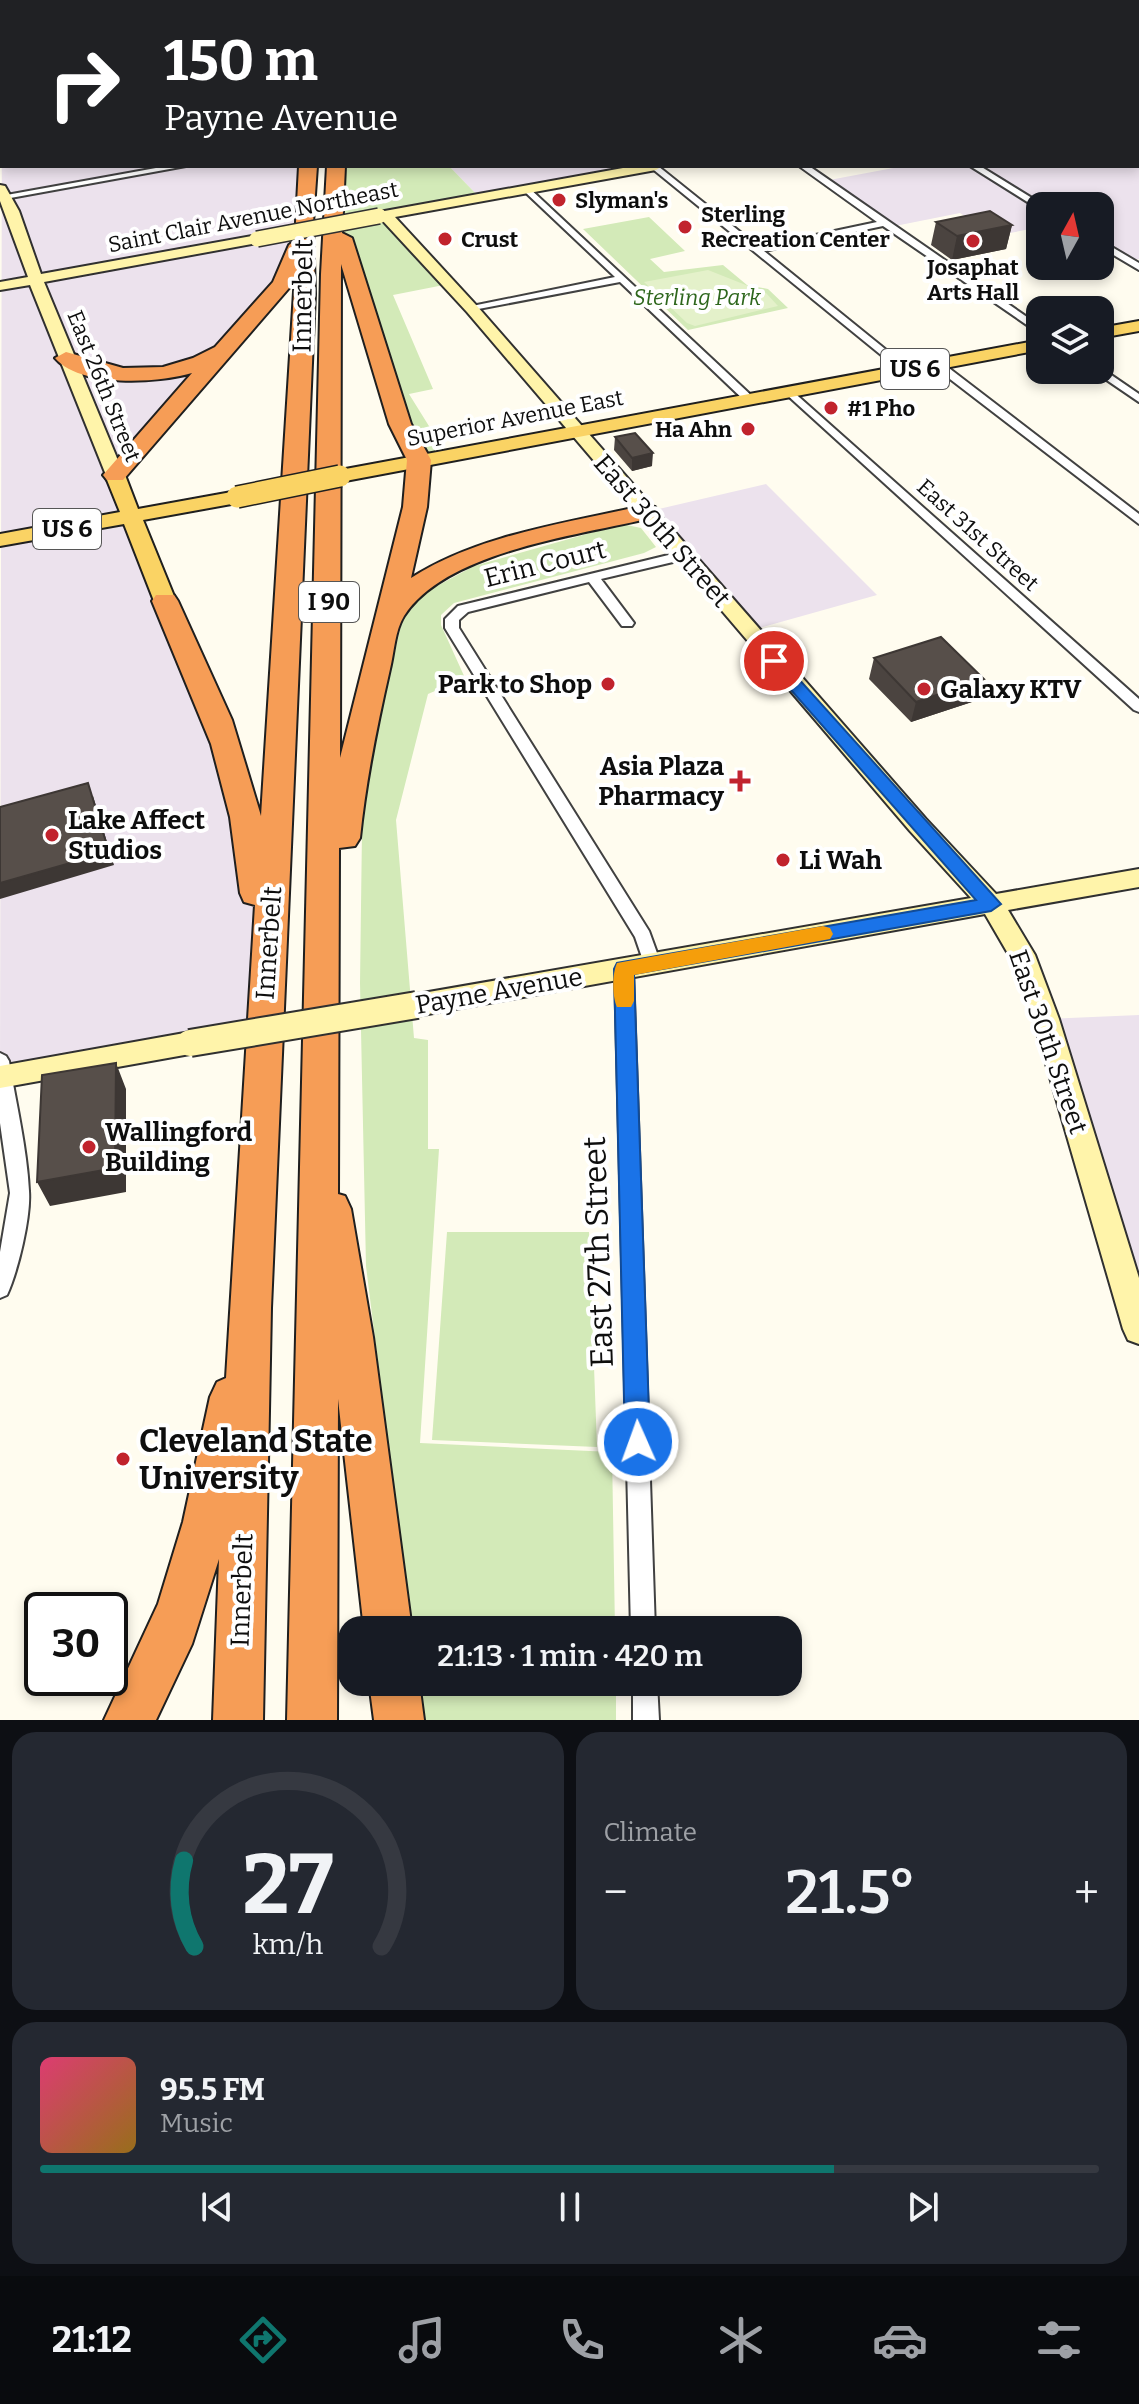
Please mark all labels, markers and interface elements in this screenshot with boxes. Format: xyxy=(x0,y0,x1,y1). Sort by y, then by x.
text: 150 m xyxy=(164,28,318,95)
icon: right xyxy=(32,32,136,136)
text: Payne Avenue xyxy=(164,96,398,140)
street label: Saint Clair Avenue Northeast xyxy=(106,176,400,258)
place label: Slyman's xyxy=(575,187,669,214)
marker: Slyman's xyxy=(550,191,568,209)
north arrow xyxy=(1026,192,1114,280)
map controls xyxy=(1026,192,1114,384)
place label: Sterling Recreation Center xyxy=(701,201,890,253)
marker: Sterling Recreation Center xyxy=(676,218,694,236)
place label: Crust xyxy=(461,226,519,253)
marker: Crust xyxy=(436,230,454,248)
marker: Josaphat Arts Hall xyxy=(964,232,982,250)
street label: Innerbelt xyxy=(287,238,319,353)
place label: Josaphat Arts Hall xyxy=(926,254,1019,306)
park label: Sterling Park xyxy=(633,284,762,311)
button: layers xyxy=(1026,296,1114,384)
street label: East 26th Street xyxy=(61,306,147,466)
road number: US 6 xyxy=(881,349,949,389)
street label: Superior Avenue East xyxy=(404,384,626,452)
place label: #1 Pho xyxy=(847,395,915,422)
marker: #1 Pho xyxy=(822,399,840,417)
place label: Ha Ahn xyxy=(655,416,732,443)
marker: Ha Ahn xyxy=(739,420,757,438)
street label: East 30th Street xyxy=(587,448,737,614)
street label: East 31st Street xyxy=(912,473,1045,597)
road number: US 6 xyxy=(33,509,101,549)
street label: Erin Court xyxy=(481,534,610,594)
road number: I 90 xyxy=(299,582,359,622)
pin xyxy=(740,627,808,695)
icon: arrive xyxy=(752,639,796,683)
place label: Park to Shop xyxy=(438,669,592,700)
place label: Galaxy KTV xyxy=(940,674,1082,705)
marker: Park to Shop xyxy=(599,675,617,693)
marker: Galaxy KTV xyxy=(915,680,933,698)
place label: Asia Plaza Pharmacy xyxy=(598,751,725,812)
marker: Asia Plaza Pharmacy xyxy=(731,772,749,790)
place label: Lake Affect Studios xyxy=(68,805,206,866)
marker: Lake Affect Studios xyxy=(43,826,61,844)
place label: Li Wah xyxy=(799,845,883,876)
marker: Li Wah xyxy=(774,851,792,869)
street label: Innerbelt xyxy=(250,885,288,1001)
street label: East 30th Street xyxy=(1002,946,1094,1139)
street label: Payne Avenue xyxy=(413,961,585,1021)
place label: Wallingford Building xyxy=(105,1117,252,1178)
street label: East 27th Street xyxy=(575,1135,621,1368)
marker: Wallingford Building xyxy=(80,1138,98,1156)
position arrow xyxy=(596,1400,680,1484)
place label: Cleveland State University xyxy=(139,1422,373,1497)
marker: Cleveland State University xyxy=(114,1450,132,1468)
street label: Innerbelt xyxy=(225,1532,259,1647)
speed limit sign: 30 xyxy=(24,1592,128,1696)
text: 21:13 · 1 min · 420 m xyxy=(437,1638,703,1674)
text: Climate xyxy=(604,1817,697,1848)
text: 27 xyxy=(242,1835,333,1935)
text: 21.5° xyxy=(785,1857,916,1929)
text: − xyxy=(604,1866,628,1919)
text: + xyxy=(1074,1866,1099,1919)
text: km/h xyxy=(252,1927,323,1962)
text: 95.5 FM xyxy=(160,2072,265,2108)
text: Music xyxy=(160,2108,233,2139)
icon: previous xyxy=(195,2185,239,2229)
icon: pause xyxy=(548,2185,592,2229)
icon: next xyxy=(901,2185,945,2229)
icon: directions xyxy=(235,2312,291,2368)
icon: music xyxy=(394,2312,450,2368)
icon: phone xyxy=(554,2312,610,2368)
icon: climate xyxy=(713,2312,769,2368)
icon: car xyxy=(872,2312,928,2368)
icon: filters xyxy=(1031,2312,1087,2368)
text: 21:12 xyxy=(52,2318,132,2362)

